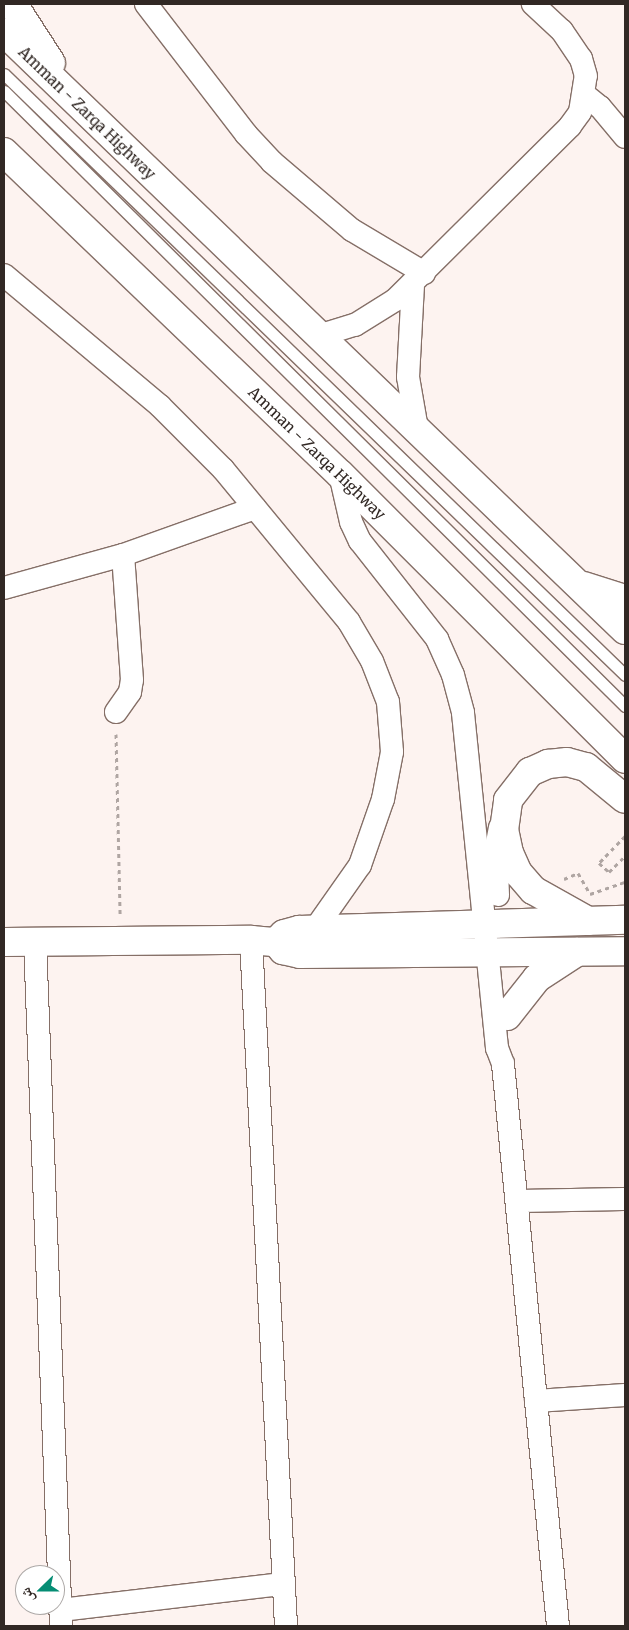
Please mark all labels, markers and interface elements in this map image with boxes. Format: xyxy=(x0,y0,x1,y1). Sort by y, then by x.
street label: Amman - Zarqa Highway xyxy=(15,43,159,183)
street label: Amman - Zarqa Highway xyxy=(245,383,389,523)
north arrow xyxy=(15,1565,65,1615)
text: ش xyxy=(16,1585,38,1606)

